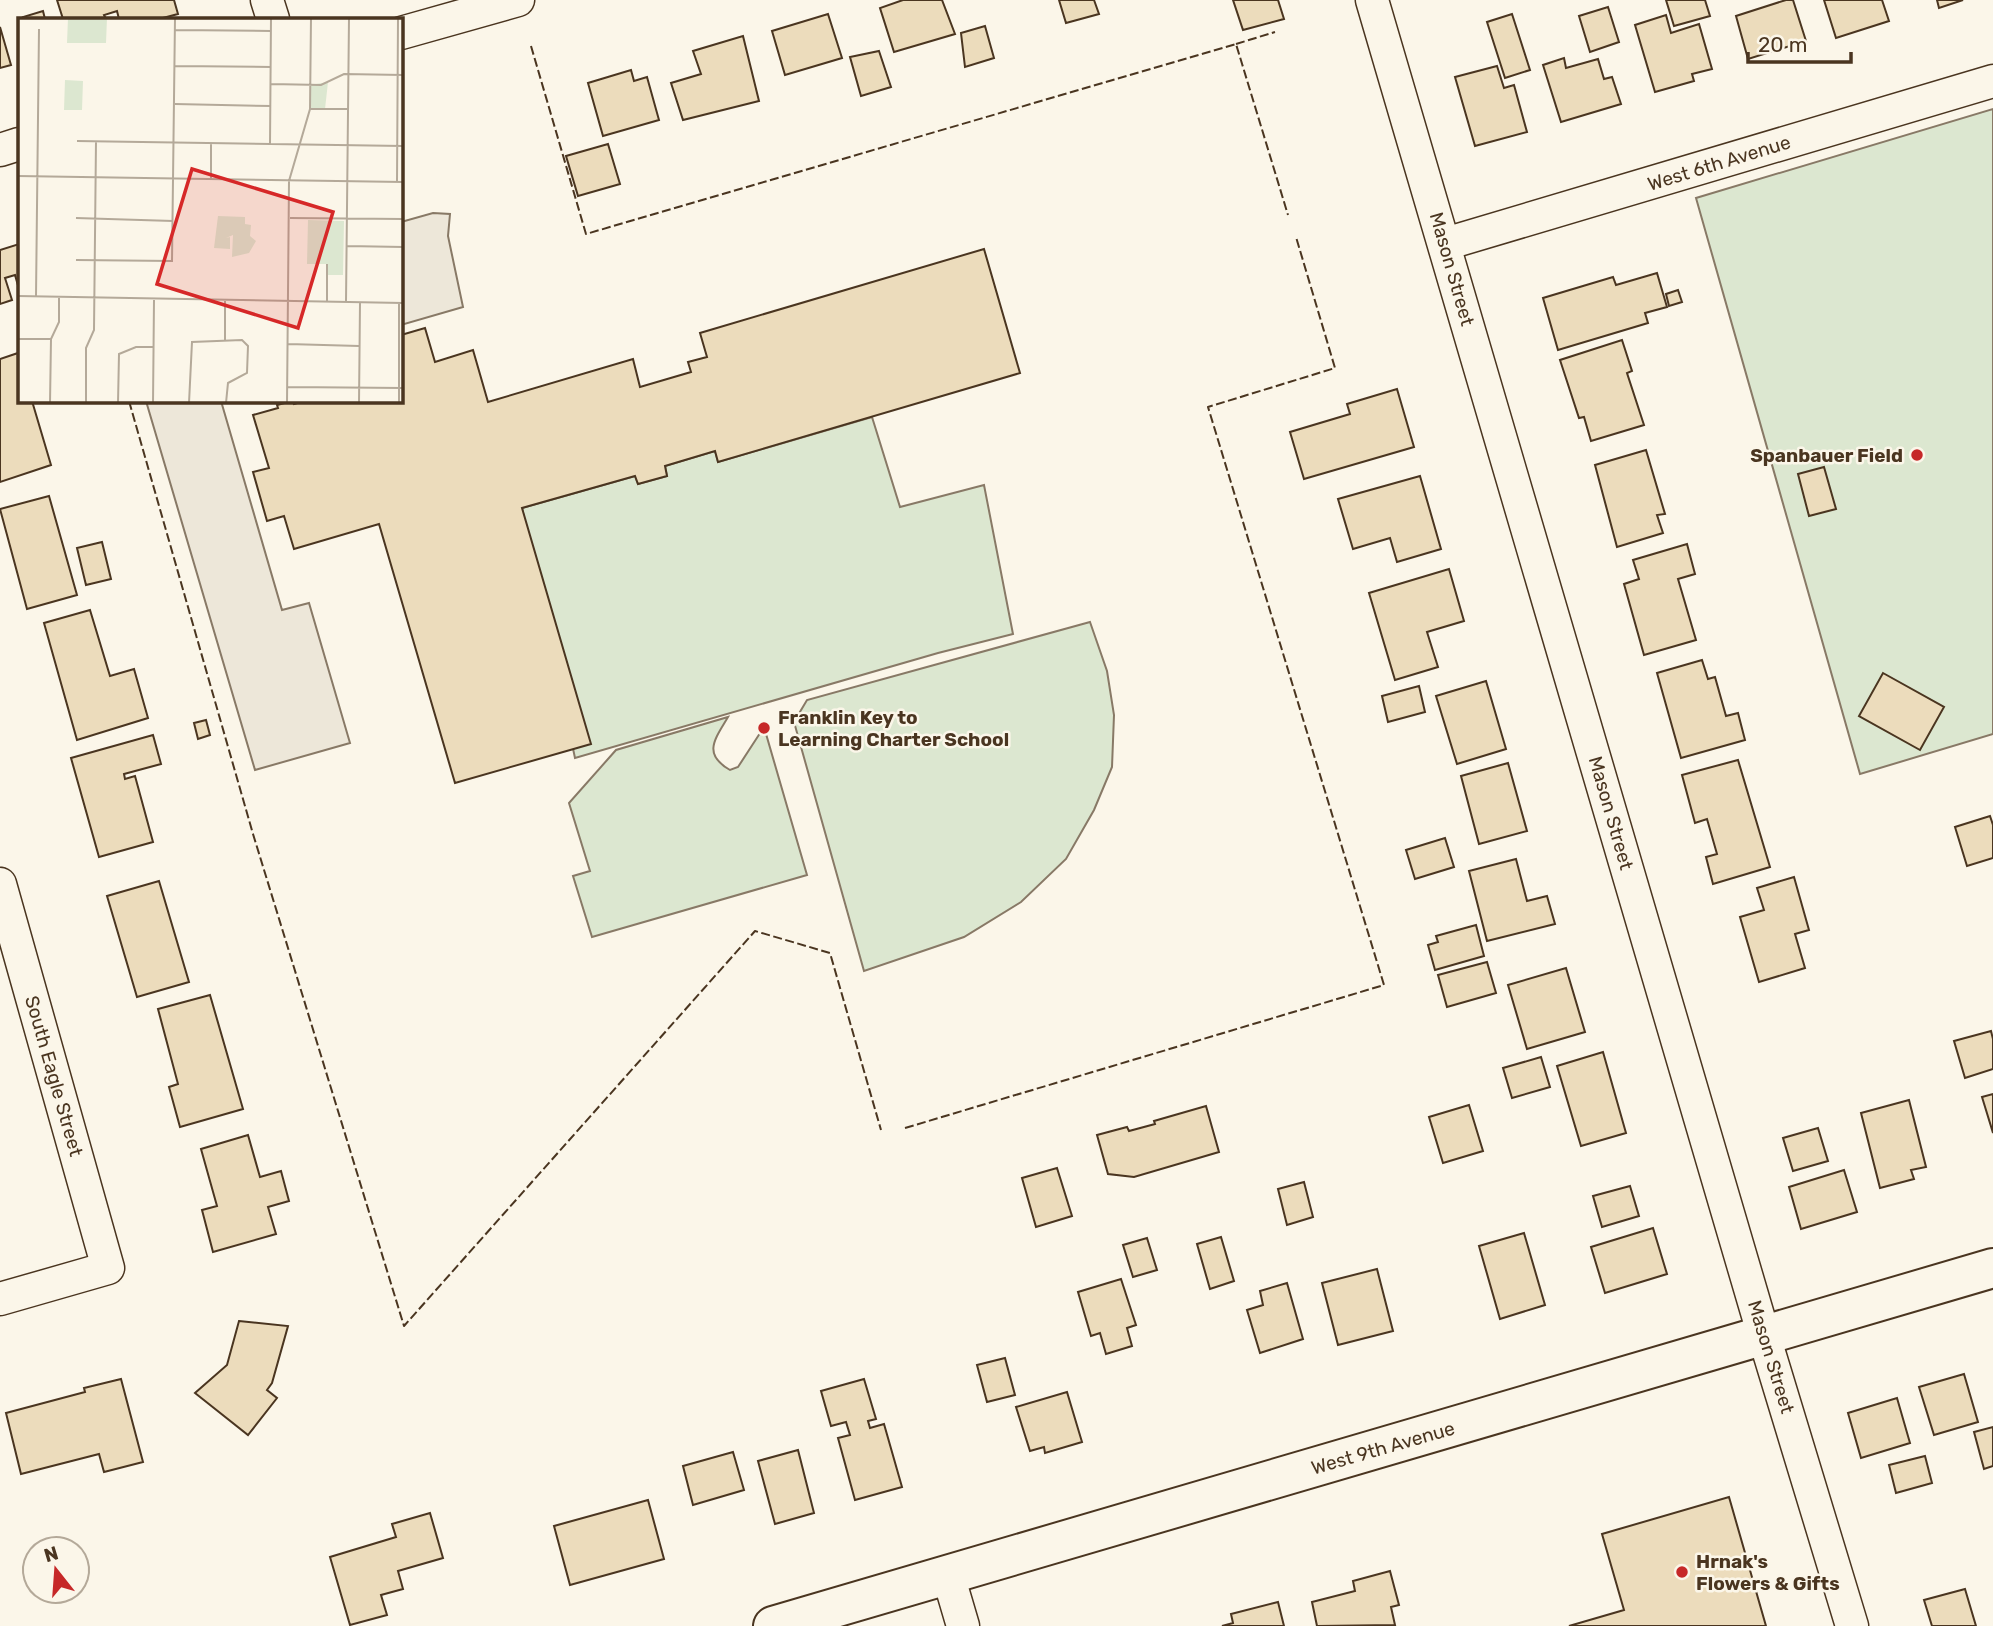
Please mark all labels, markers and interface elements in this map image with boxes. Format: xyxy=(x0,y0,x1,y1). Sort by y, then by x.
inset map xyxy=(18,18,402,402)
scale bar xyxy=(1748,21,1851,65)
text: 20 m xyxy=(1758,32,1807,57)
street label: West 6th Avenue xyxy=(1645,130,1793,196)
street label: Mason Street xyxy=(1425,209,1479,329)
place label: Spanbauer Field xyxy=(1750,444,1903,467)
marker: Spanbauer Field xyxy=(1909,447,1925,463)
place label: Franklin Key to Learning Charter School xyxy=(778,706,1009,751)
marker: Franklin Key to Learning Charter School xyxy=(756,720,772,736)
street label: Mason Street xyxy=(1584,753,1638,873)
street label: South Eagle Street xyxy=(20,993,88,1159)
street label: Mason Street xyxy=(1743,1298,1799,1417)
street label: West 9th Avenue xyxy=(1309,1417,1457,1479)
north arrow xyxy=(21,1535,91,1605)
text: N xyxy=(41,1541,61,1567)
place label: Hrnak's Flowers & Gifts xyxy=(1696,1550,1840,1595)
marker: Hrnak's Flowers & Gifts xyxy=(1674,1564,1690,1580)

